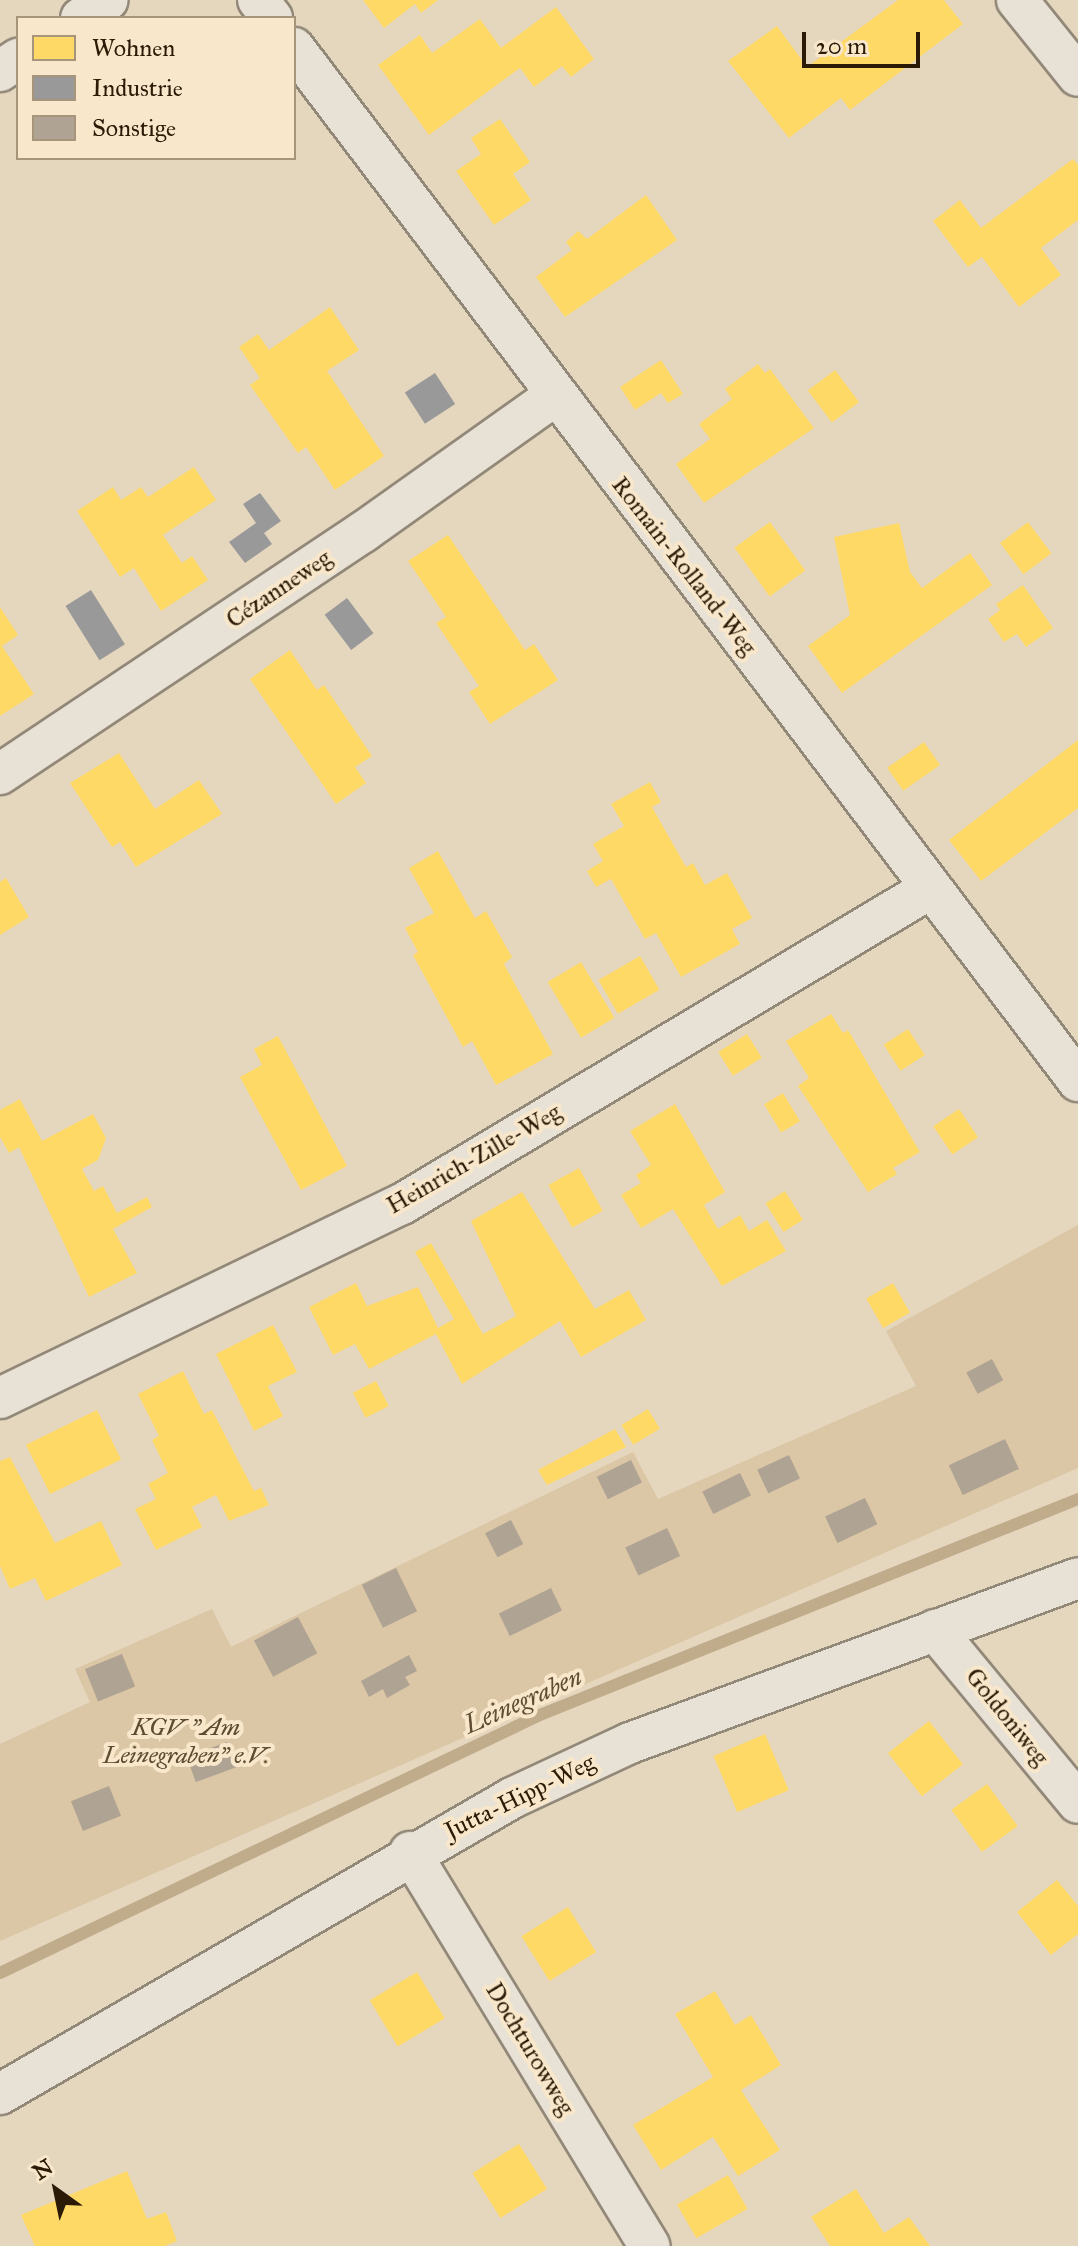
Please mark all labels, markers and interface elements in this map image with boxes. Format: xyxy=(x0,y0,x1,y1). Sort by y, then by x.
legend xyxy=(16,16,296,160)
scale bar xyxy=(806,16,924,66)
text: 20 m xyxy=(816,31,867,61)
text: Wohnen xyxy=(92,33,175,63)
text: Industrie xyxy=(92,73,183,103)
text: Sonstige xyxy=(92,113,176,143)
street label: Romain-Rolland-Weg xyxy=(605,471,763,661)
street label: Cézanneweg xyxy=(221,543,337,635)
street label: Heinrich-Zille-Weg xyxy=(382,1097,566,1221)
water label: Leinegraben xyxy=(459,1661,587,1741)
street label: Goldoniweg xyxy=(959,1663,1055,1771)
park label: KGV "Am Leinegraben" e.V. xyxy=(103,1714,269,1770)
street label: Jutta-Hipp-Weg xyxy=(440,1748,600,1846)
street label: Dochturowweg xyxy=(479,1978,581,2120)
north arrow xyxy=(16,2150,96,2230)
text: N xyxy=(27,2153,58,2186)

